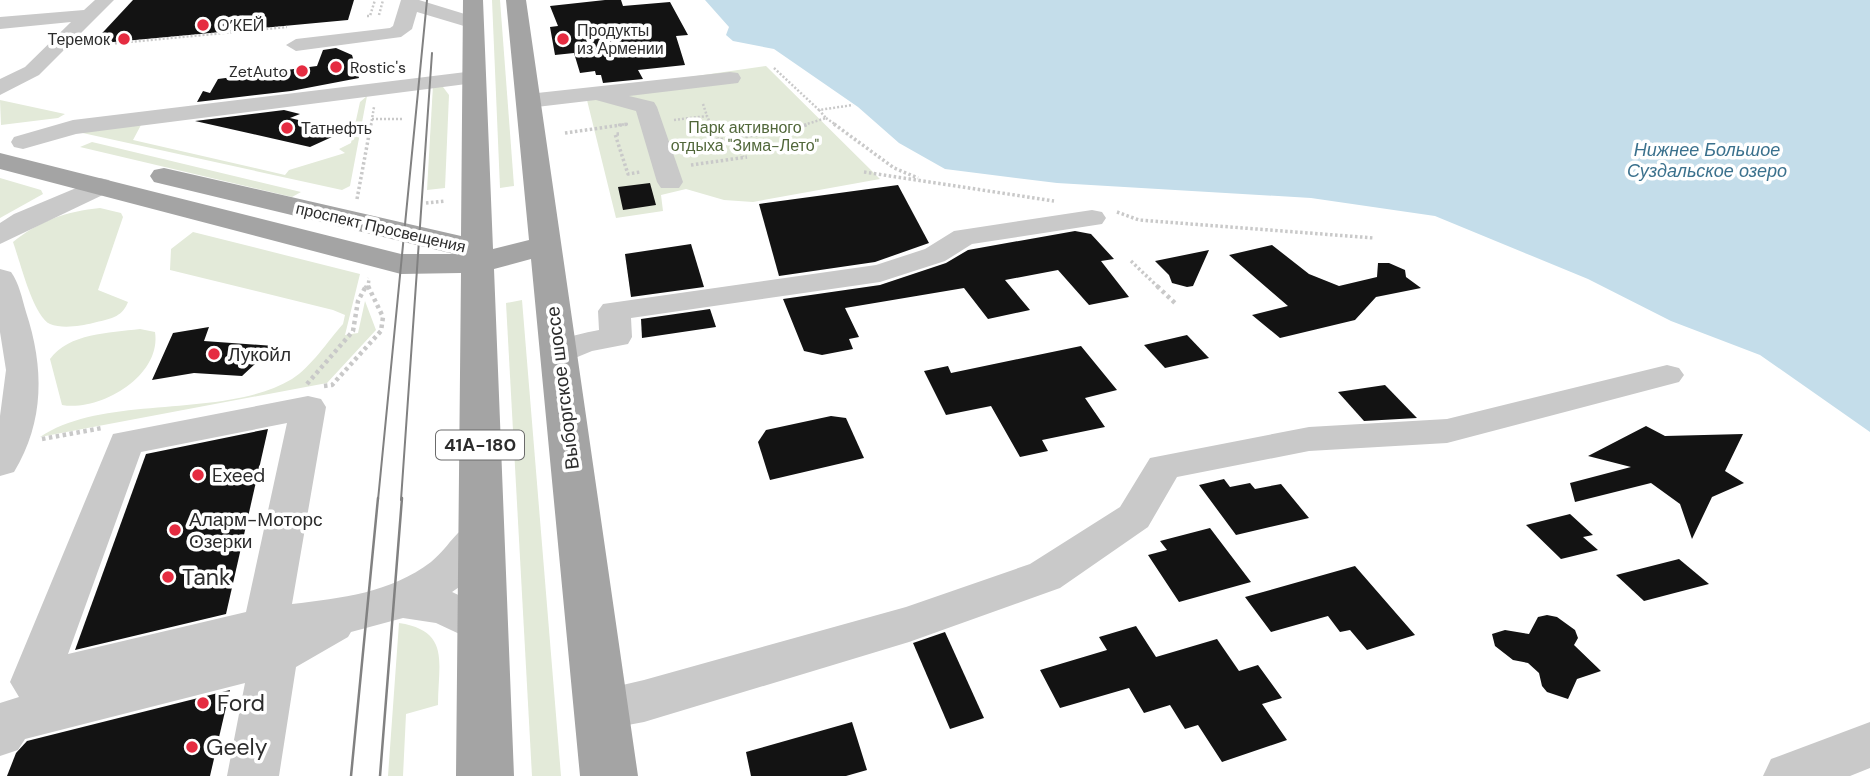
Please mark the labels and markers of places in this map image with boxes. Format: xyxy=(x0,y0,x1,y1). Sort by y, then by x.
place label: О’КЕЙ xyxy=(217,15,264,36)
marker: О’КЕЙ xyxy=(195,17,211,33)
place label: Продукты из Армении xyxy=(577,20,664,59)
place label: Теремок xyxy=(48,29,111,50)
marker: Теремок xyxy=(116,31,132,47)
marker: Продукты из Армении xyxy=(555,31,571,47)
place label: Rostic's xyxy=(350,57,406,78)
marker: Rostic's xyxy=(328,59,344,75)
place label: ZetAuto xyxy=(229,61,288,82)
marker: ZetAuto xyxy=(294,63,310,79)
place label: Татнефть xyxy=(301,118,372,139)
marker: Татнефть xyxy=(279,120,295,136)
place label: Лукойл xyxy=(228,342,291,367)
marker: Лукойл xyxy=(206,346,222,362)
place label: Exeed xyxy=(212,463,265,488)
marker: Exeed xyxy=(190,467,206,483)
place label: Аларм-Моторс Озерки xyxy=(189,507,323,554)
marker: Аларм-Моторс Озерки xyxy=(167,522,183,538)
place label: Tank xyxy=(182,562,231,592)
marker: Tank xyxy=(160,569,176,585)
place label: Ford xyxy=(217,688,265,718)
marker: Ford xyxy=(195,695,211,711)
place label: Geely xyxy=(206,732,268,762)
marker: Geely xyxy=(184,739,200,755)

